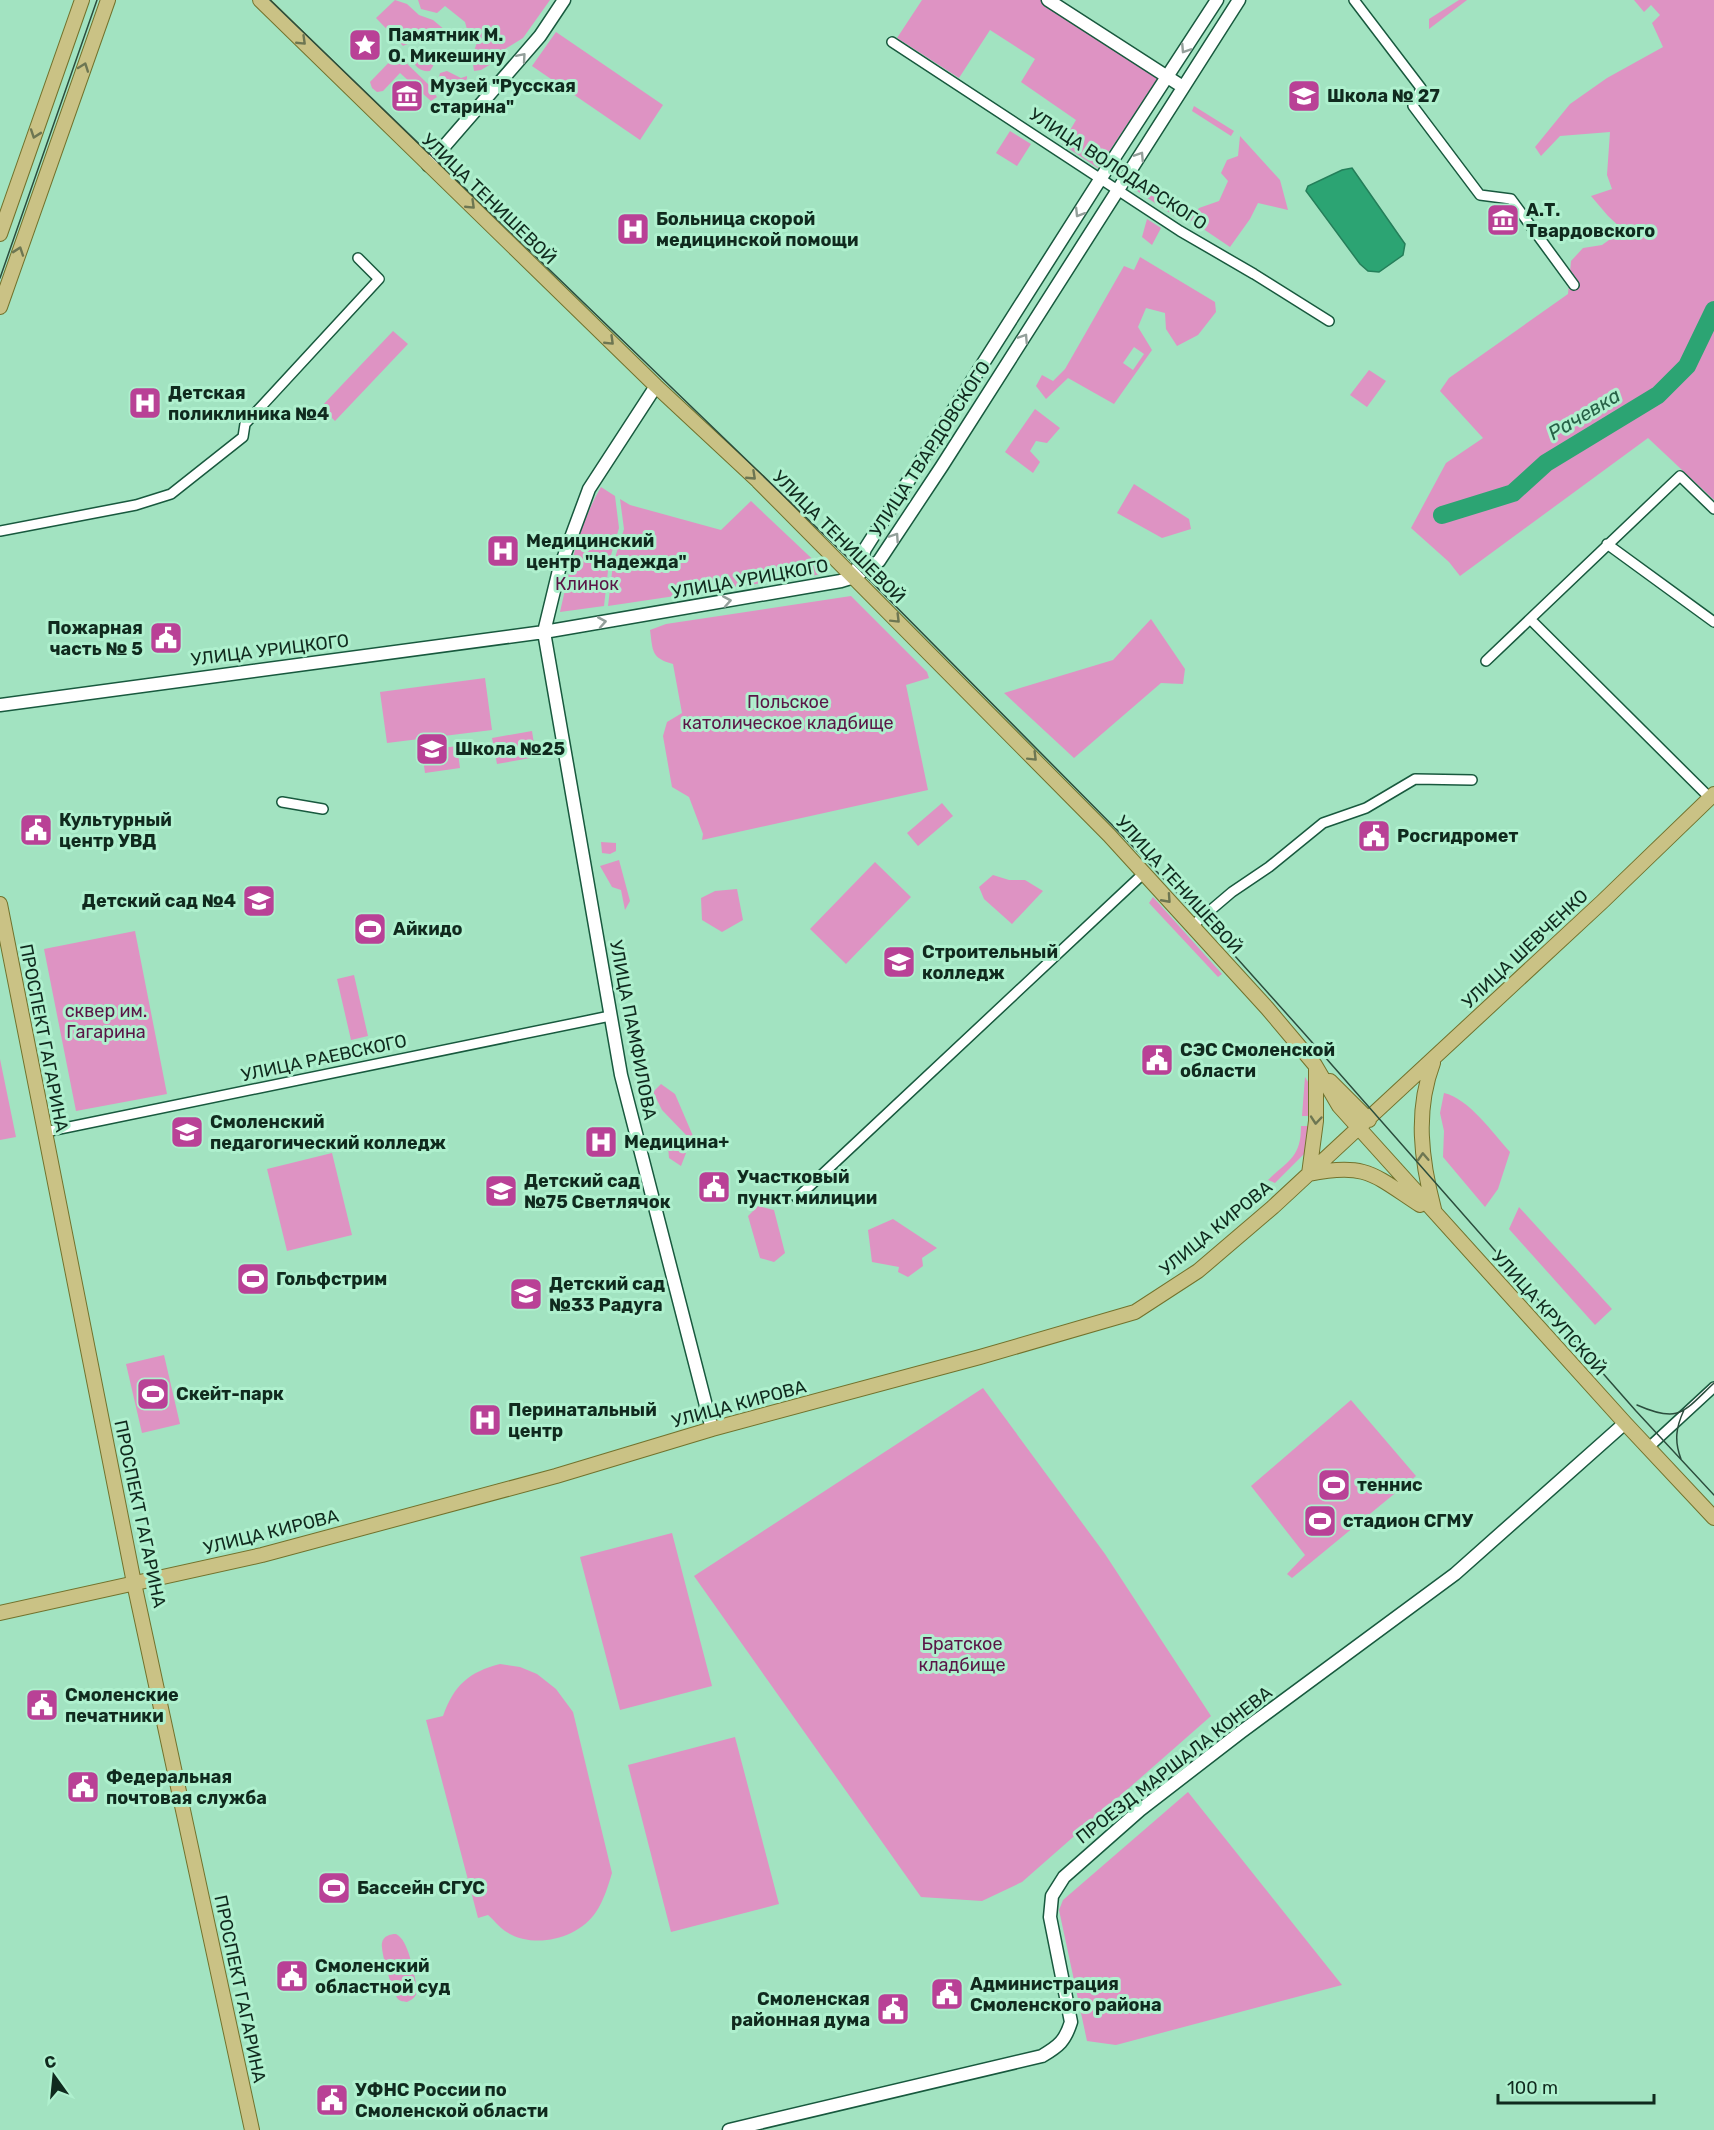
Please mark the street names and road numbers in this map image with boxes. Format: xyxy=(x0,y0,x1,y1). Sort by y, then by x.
street label: УЛИЦА ВОЛОДАРСКОГО xyxy=(1025,103,1211,235)
street label: УЛИЦА ТЕНИШЕВОЙ xyxy=(417,129,561,269)
street label: УЛИЦА ТВАРДОВСКОГО xyxy=(865,357,995,541)
street label: УЛИЦА ТЕНИШЕВОЙ xyxy=(768,466,910,608)
street label: УЛИЦА УРИЦКОГО xyxy=(670,554,830,604)
street label: УЛИЦА УРИЦКОГО xyxy=(190,629,350,671)
street label: УЛИЦА ТЕНИШЕВОЙ xyxy=(1111,811,1247,959)
street label: УЛИЦА ШЕВЧЕНКО xyxy=(1457,885,1593,1013)
street label: УЛИЦА ПАМФИЛОВА xyxy=(605,938,661,1122)
street label: ПРОСПЕКТ ГАГАРИНА xyxy=(15,942,73,1134)
street label: УЛИЦА РАЕВСКОГО xyxy=(239,1030,409,1086)
street label: УЛИЦА КИРОВА xyxy=(1155,1176,1277,1280)
street label: УЛИЦА КРУПСКОЙ xyxy=(1487,1246,1611,1380)
street label: УЛИЦА КИРОВА xyxy=(669,1375,809,1433)
street label: ПРОСПЕКТ ГАГАРИНА xyxy=(109,1418,171,1610)
street label: УЛИЦА КИРОВА xyxy=(201,1505,341,1559)
street label: ПРОЕЗД МАРШАЛА КОНЕВА xyxy=(1071,1681,1277,1849)
street label: ПРОСПЕКТ ГАГАРИНА xyxy=(209,1893,271,2085)

